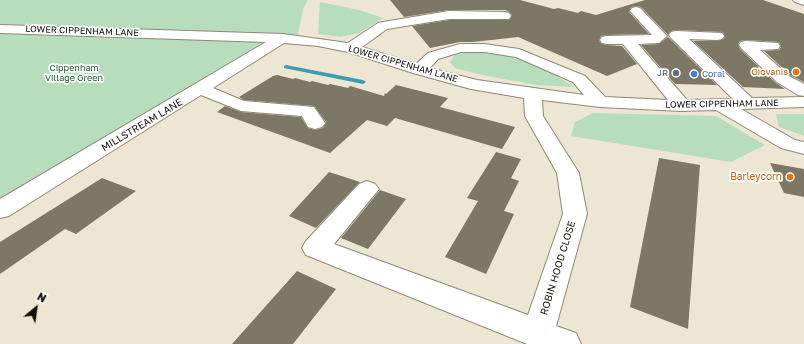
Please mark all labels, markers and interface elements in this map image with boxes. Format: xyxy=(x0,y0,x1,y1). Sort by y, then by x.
street label: LOWER CIPPENHAM LANE xyxy=(25,24,139,38)
street label: LOWER CIPPENHAM LANE xyxy=(347,43,459,85)
park label: Cippenham Village Green xyxy=(45,63,103,84)
place label: Giovanis xyxy=(751,67,788,77)
marker: Giovanis xyxy=(791,67,801,77)
place label: JR xyxy=(657,68,668,78)
marker: JR xyxy=(671,68,681,78)
marker: Coral xyxy=(689,69,699,79)
place label: Coral xyxy=(702,69,725,79)
street label: MILLSTREAM LANE xyxy=(99,96,185,154)
street label: LOWER CIPPENHAM LANE xyxy=(665,98,779,110)
place label: Barleycorn xyxy=(730,171,782,183)
marker: Barleycorn xyxy=(785,172,795,182)
street label: ROBIN HOOD CLOSE xyxy=(538,219,578,317)
north arrow xyxy=(16,288,56,328)
text: N xyxy=(35,289,49,305)

